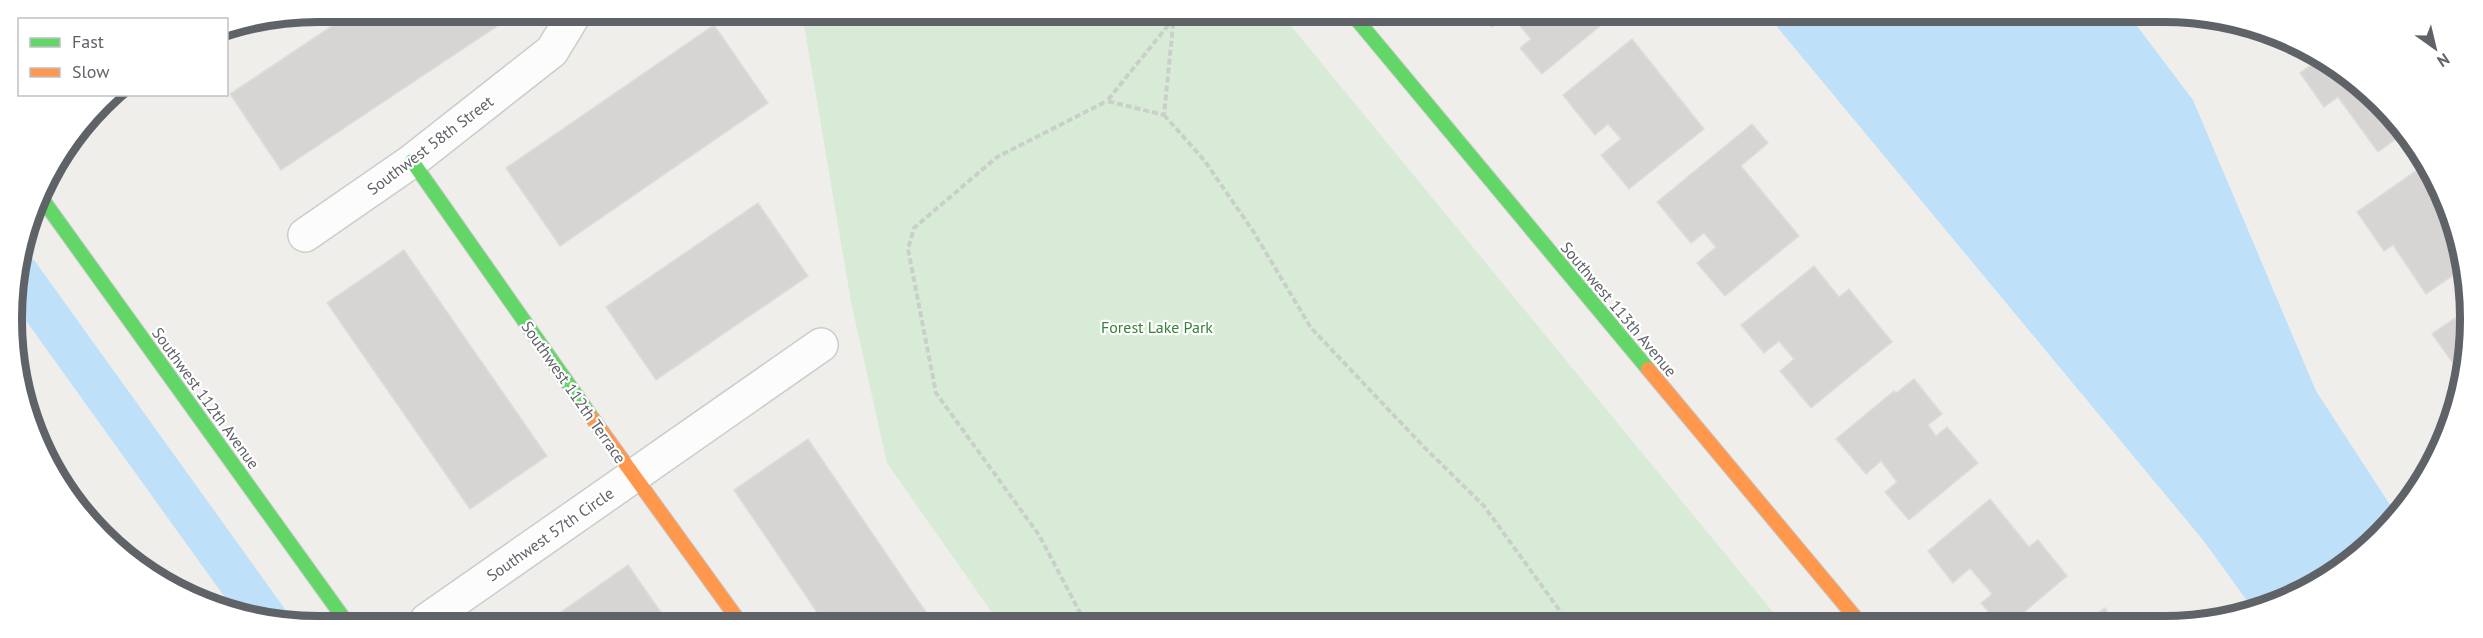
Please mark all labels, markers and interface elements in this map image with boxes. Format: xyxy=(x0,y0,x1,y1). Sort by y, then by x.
legend xyxy=(18,18,228,96)
north arrow xyxy=(2405,18,2465,78)
text: Fast xyxy=(72,30,104,53)
text: N xyxy=(2433,49,2453,72)
text: Slow xyxy=(72,60,110,83)
street label: Southwest 58th Street xyxy=(363,91,497,199)
street label: Southwest 113th Avenue xyxy=(1557,237,1681,381)
street label: Southwest 112th Terrace xyxy=(517,317,631,467)
park label: Forest Lake Park xyxy=(1101,317,1213,337)
street label: Southwest 112th Avenue xyxy=(148,323,264,473)
street label: Southwest 57th Circle xyxy=(483,483,617,585)

